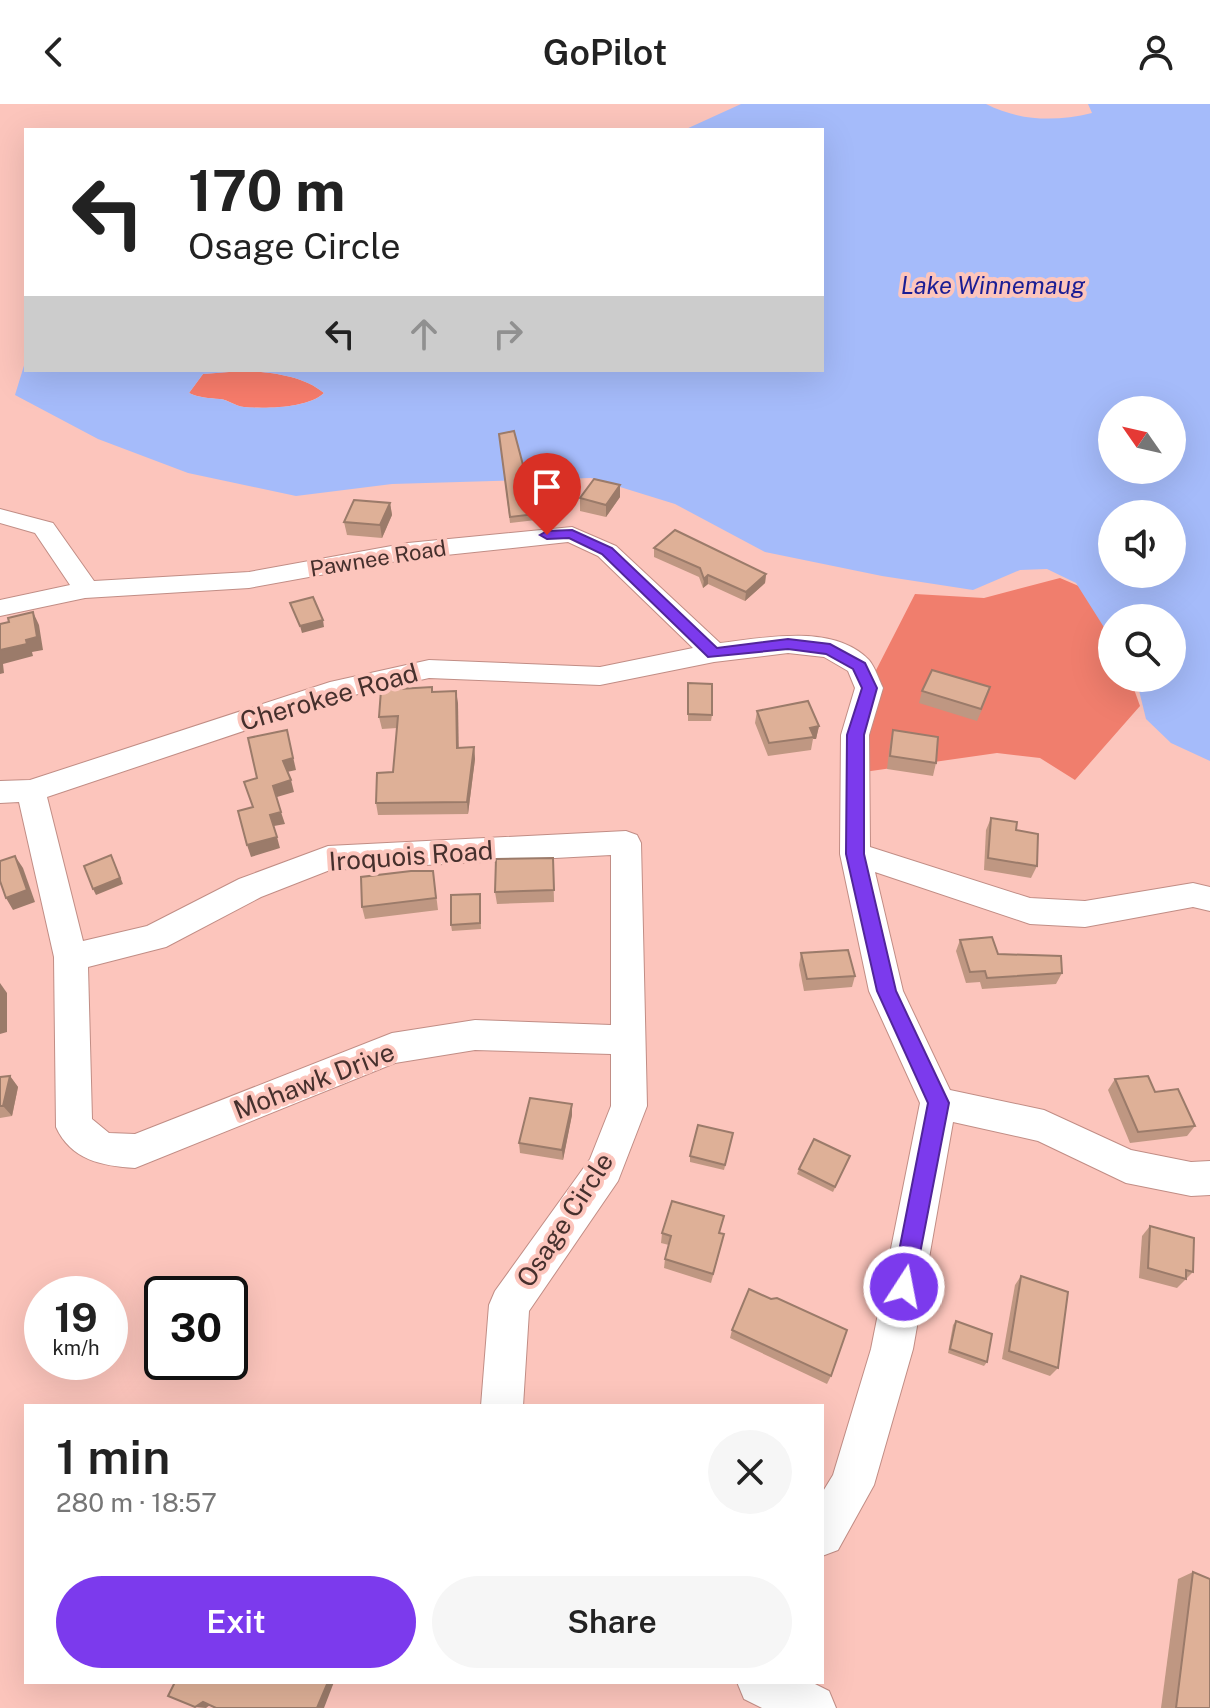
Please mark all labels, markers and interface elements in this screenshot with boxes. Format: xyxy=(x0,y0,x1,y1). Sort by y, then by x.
icon: back xyxy=(32,30,76,74)
icon: person xyxy=(1134,30,1178,74)
text: GoPilot xyxy=(543,31,667,73)
text: 170 m xyxy=(188,158,345,224)
icon: left xyxy=(56,160,160,264)
text: Osage Circle xyxy=(188,225,401,267)
water label: Lake Winnemaug xyxy=(901,271,1086,299)
icon: left xyxy=(318,312,362,356)
icon: ahead xyxy=(402,312,446,356)
icon: right xyxy=(486,312,530,356)
north arrow xyxy=(1098,396,1186,484)
map controls xyxy=(1098,396,1186,692)
pin xyxy=(513,453,581,535)
icon: arrive xyxy=(525,465,569,509)
button: sound xyxy=(1098,500,1186,588)
street label: Pawnee Road xyxy=(308,534,448,582)
button: search xyxy=(1098,604,1186,692)
street label: Cherokee Road xyxy=(236,656,421,737)
street label: Iroquois Road xyxy=(328,834,494,877)
street label: Mohawk Drive xyxy=(229,1036,399,1125)
street label: Osage Circle xyxy=(510,1147,619,1293)
position arrow xyxy=(862,1245,946,1329)
speed limit sign: 30 xyxy=(144,1276,248,1380)
text: 19 xyxy=(54,1294,98,1341)
text: km/h xyxy=(52,1336,100,1360)
text: 1 min xyxy=(56,1428,170,1485)
button: close xyxy=(708,1430,792,1514)
text: 280 m · 18:57 xyxy=(56,1487,217,1518)
button: Exit xyxy=(56,1576,416,1668)
button: Share xyxy=(432,1576,792,1668)

